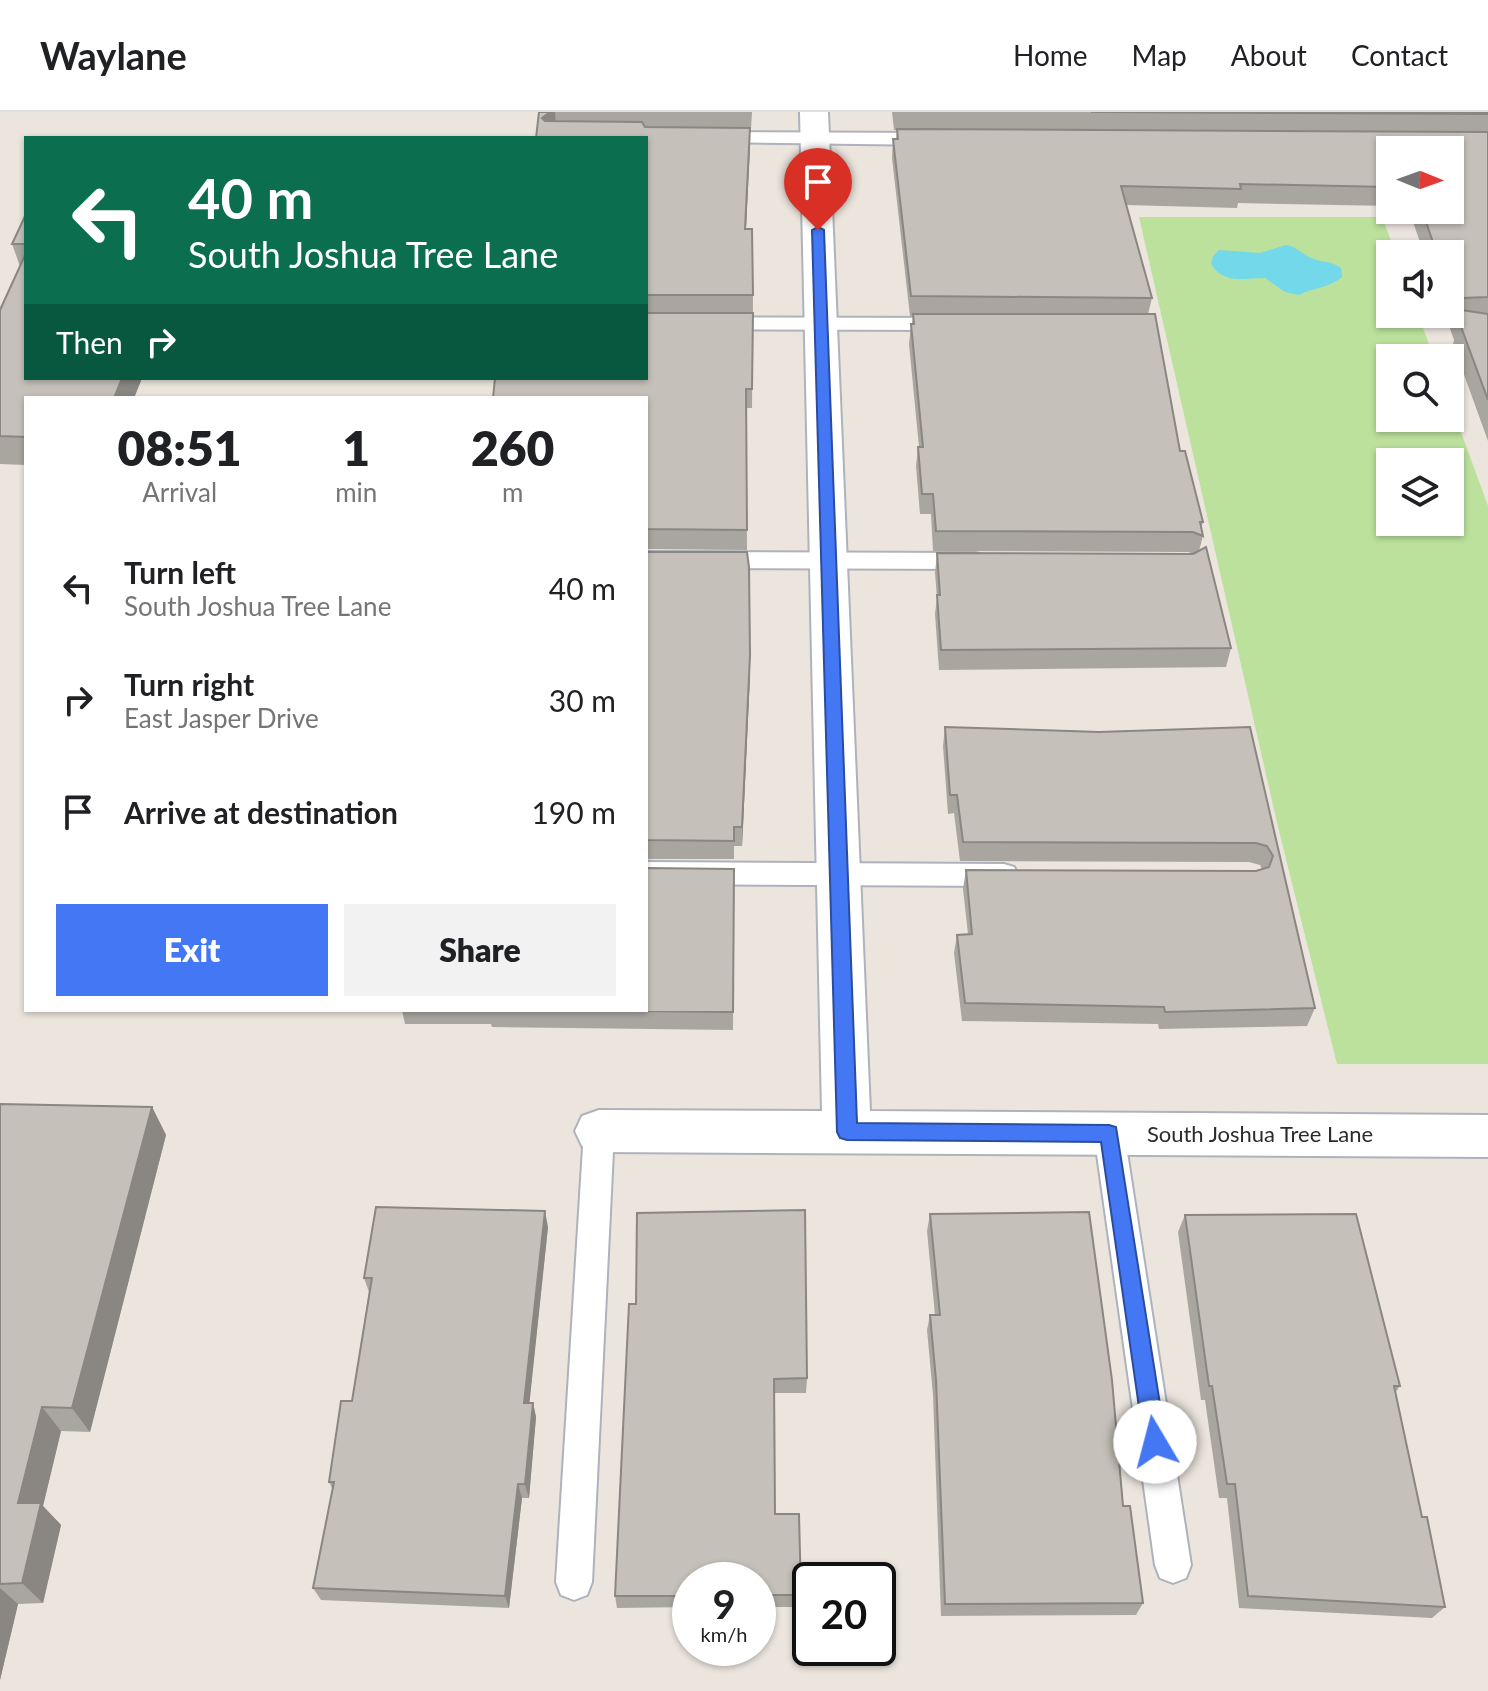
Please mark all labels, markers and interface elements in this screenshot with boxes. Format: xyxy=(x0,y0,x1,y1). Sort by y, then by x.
text: Waylane xyxy=(40,32,187,78)
text: Home xyxy=(1013,38,1088,72)
text: Map xyxy=(1132,38,1187,72)
text: About xyxy=(1231,38,1307,72)
text: Contact xyxy=(1351,38,1448,72)
north arrow xyxy=(1376,136,1464,224)
map controls xyxy=(1376,136,1464,536)
pin xyxy=(784,148,852,230)
icon: arrive xyxy=(796,160,840,204)
text: 40 m xyxy=(188,164,313,231)
icon: left xyxy=(56,168,160,272)
text: South Joshua Tree Lane xyxy=(188,232,558,276)
button: sound xyxy=(1376,240,1464,328)
icon: right xyxy=(139,320,183,364)
text: Then xyxy=(56,324,123,360)
button: search xyxy=(1376,344,1464,432)
text: 08:51 xyxy=(118,419,242,476)
text: 1 xyxy=(342,419,370,476)
text: 260 xyxy=(471,419,554,476)
button: layers xyxy=(1376,448,1464,536)
text: Arrival xyxy=(142,476,217,508)
text: min xyxy=(335,476,377,508)
text: m xyxy=(502,476,523,508)
text: Turn left xyxy=(124,554,236,590)
icon: left xyxy=(56,566,100,610)
text: 40 m xyxy=(549,570,616,606)
text: South Joshua Tree Lane xyxy=(124,590,391,622)
text: Turn right xyxy=(124,666,254,702)
icon: right xyxy=(56,678,100,722)
text: 30 m xyxy=(549,682,616,718)
text: East Jasper Drive xyxy=(124,702,319,734)
icon: arrive xyxy=(56,790,100,834)
text: Arrive at destination xyxy=(124,794,398,830)
text: 190 m xyxy=(531,794,616,830)
button: Exit xyxy=(56,904,328,996)
button: Share xyxy=(344,904,616,996)
street label: South Joshua Tree Lane xyxy=(1147,1120,1373,1147)
position arrow xyxy=(1113,1400,1197,1484)
speed limit sign: 20 xyxy=(792,1562,896,1666)
text: 9 xyxy=(712,1580,736,1628)
text: km/h xyxy=(701,1622,747,1646)

